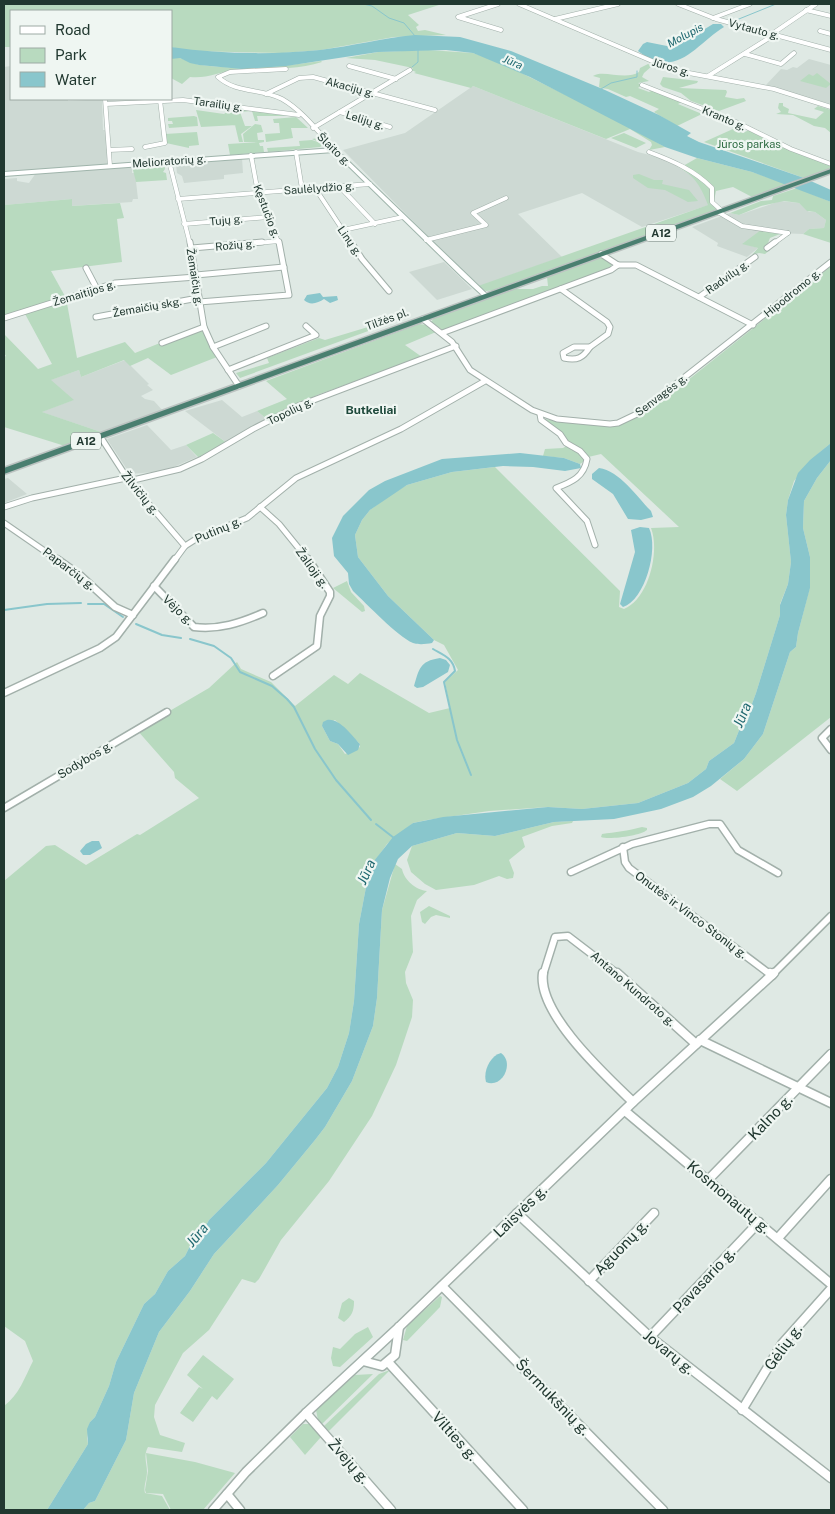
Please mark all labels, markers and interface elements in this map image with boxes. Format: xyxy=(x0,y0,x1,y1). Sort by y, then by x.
legend xyxy=(10,10,172,100)
street label: Vytauto g. xyxy=(727,16,781,42)
water label: Molupis xyxy=(665,20,706,49)
text: Road xyxy=(55,21,91,38)
text: Park xyxy=(55,46,87,63)
water label: Jūra xyxy=(501,53,525,72)
street label: Jūros g. xyxy=(651,56,691,78)
text: Water xyxy=(55,71,97,88)
street label: Akacijų g. xyxy=(324,75,376,99)
street label: Tarailių g. xyxy=(193,95,243,113)
street label: Kranto g. xyxy=(700,103,748,133)
street label: Lelijų g. xyxy=(344,108,386,132)
street label: Šlaito g. xyxy=(315,129,354,168)
park label: Jūros parkas xyxy=(717,138,781,150)
street label: Melioratorių g. xyxy=(132,152,206,170)
street label: Saulėlydžio g. xyxy=(283,180,355,196)
street label: Kęstučio g. xyxy=(251,183,283,239)
street label: Tujų g. xyxy=(209,213,243,227)
street label: Linų g. xyxy=(335,224,365,258)
road number: A12 xyxy=(646,224,676,242)
street label: Rožių g. xyxy=(215,237,255,253)
street label: Žemaičių g. xyxy=(185,247,205,307)
street label: Radvilų g. xyxy=(703,258,751,296)
street label: Hipodromo g. xyxy=(762,267,822,319)
street label: Žemaitijos g. xyxy=(51,278,117,308)
street label: Žemaičių skg. xyxy=(111,295,183,319)
street label: Tilžės pl. xyxy=(364,306,410,332)
street label: Senvagės g. xyxy=(633,372,689,418)
street label: Topolių g. xyxy=(265,395,315,427)
district label: Butkeliai xyxy=(346,403,397,417)
road number: A12 xyxy=(71,432,101,450)
street label: Žilvičių g. xyxy=(118,468,162,518)
street label: Putinų g. xyxy=(193,514,243,546)
street label: Paparčių g. xyxy=(40,545,98,593)
street label: Žalioji g. xyxy=(293,545,331,591)
street label: Vėjo g. xyxy=(160,592,196,628)
water label: Jūra xyxy=(730,700,754,730)
street label: Sodybos g. xyxy=(55,738,115,782)
water label: Jūra xyxy=(353,857,379,887)
street label: Onutės ir Vinco Stonių g. xyxy=(632,868,750,962)
street label: Antano Kundroto g. xyxy=(588,948,678,1030)
street label: Kalno g. xyxy=(744,1091,796,1143)
street label: Kosmonautų g. xyxy=(684,1157,774,1237)
street label: Laisvės g. xyxy=(490,1181,550,1241)
street label: Aguonų g. xyxy=(590,1216,652,1278)
water label: Jūra xyxy=(183,1220,211,1250)
street label: Pavasario g. xyxy=(669,1244,739,1316)
street label: Gėlių g. xyxy=(761,1321,805,1373)
street label: Jovarų g. xyxy=(640,1326,698,1378)
street label: Šermukšnių g. xyxy=(512,1355,594,1439)
street label: Vilties g. xyxy=(429,1408,481,1464)
street label: Žvejų g. xyxy=(325,1435,373,1487)

